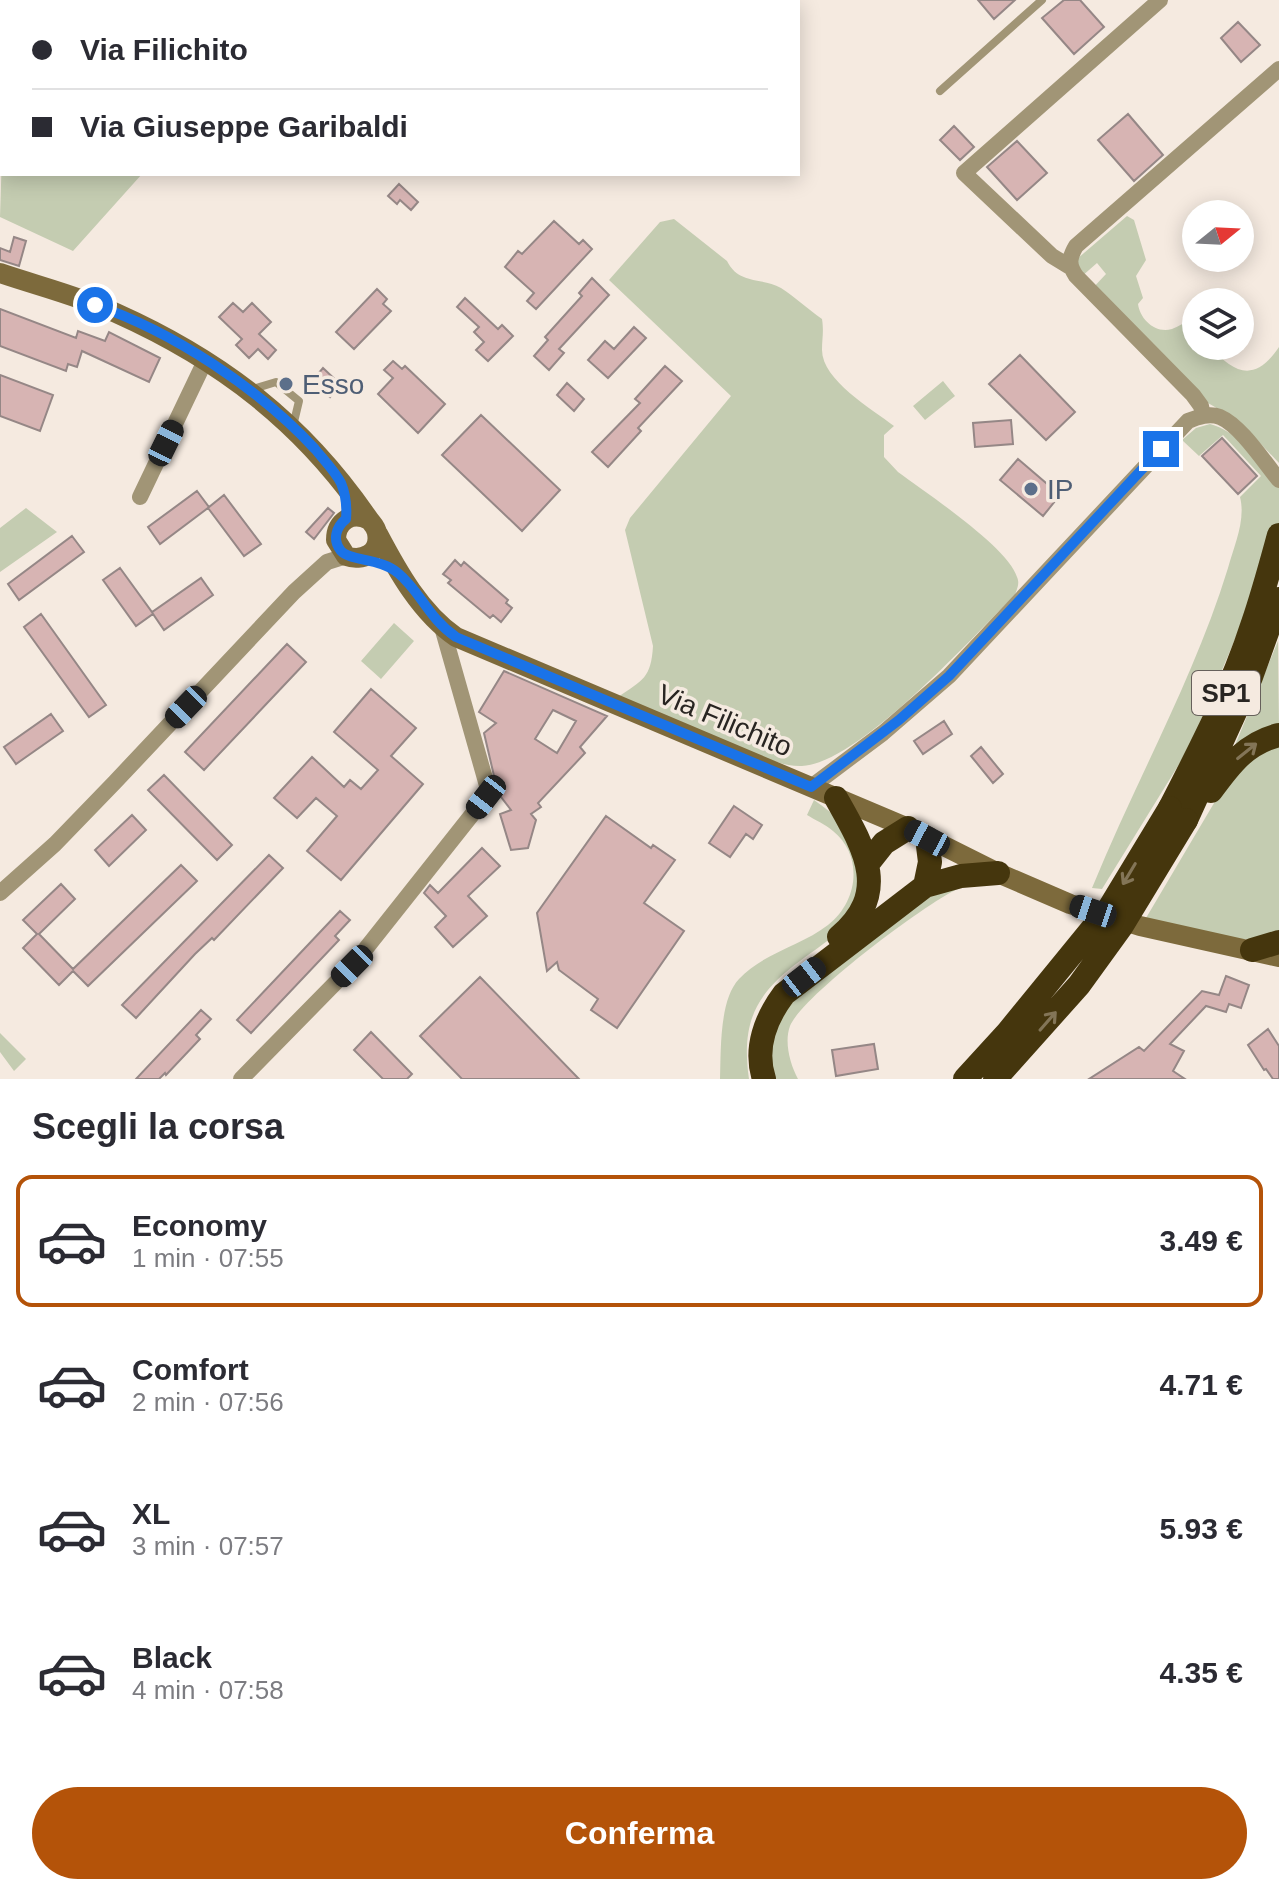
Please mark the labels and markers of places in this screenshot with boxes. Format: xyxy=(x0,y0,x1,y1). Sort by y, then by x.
place label: Esso xyxy=(302,369,364,400)
marker: Esso xyxy=(277,375,295,393)
place label: IP xyxy=(1047,474,1073,505)
marker: IP xyxy=(1022,480,1040,498)

